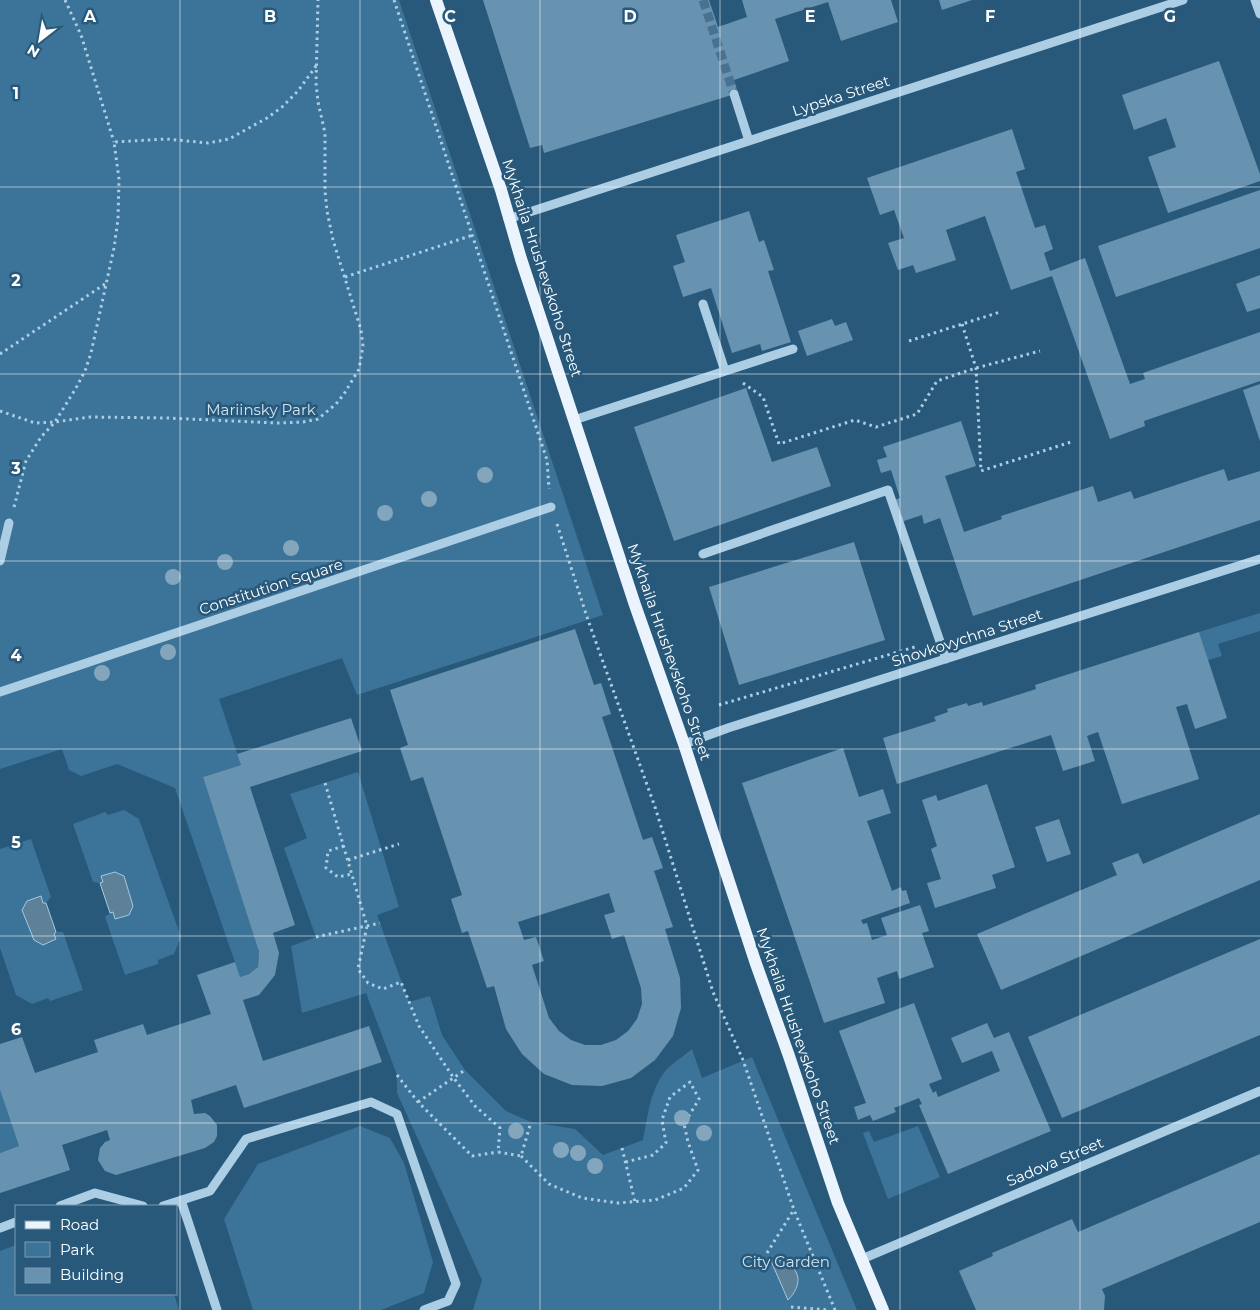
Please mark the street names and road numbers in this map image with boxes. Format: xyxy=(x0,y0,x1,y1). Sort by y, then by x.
street label: Lypska Street xyxy=(790,71,892,120)
street label: Mykhaila Hrushevskoho Street xyxy=(498,156,587,379)
street label: Mykhaila Hrushevskoho Street xyxy=(623,541,716,763)
street label: Constitution Square xyxy=(197,554,345,619)
street label: Shovkovychna Street xyxy=(889,604,1045,671)
street label: Mykhaila Hrushevskoho Street xyxy=(752,925,845,1147)
street label: Sadova Street xyxy=(1003,1133,1106,1190)

